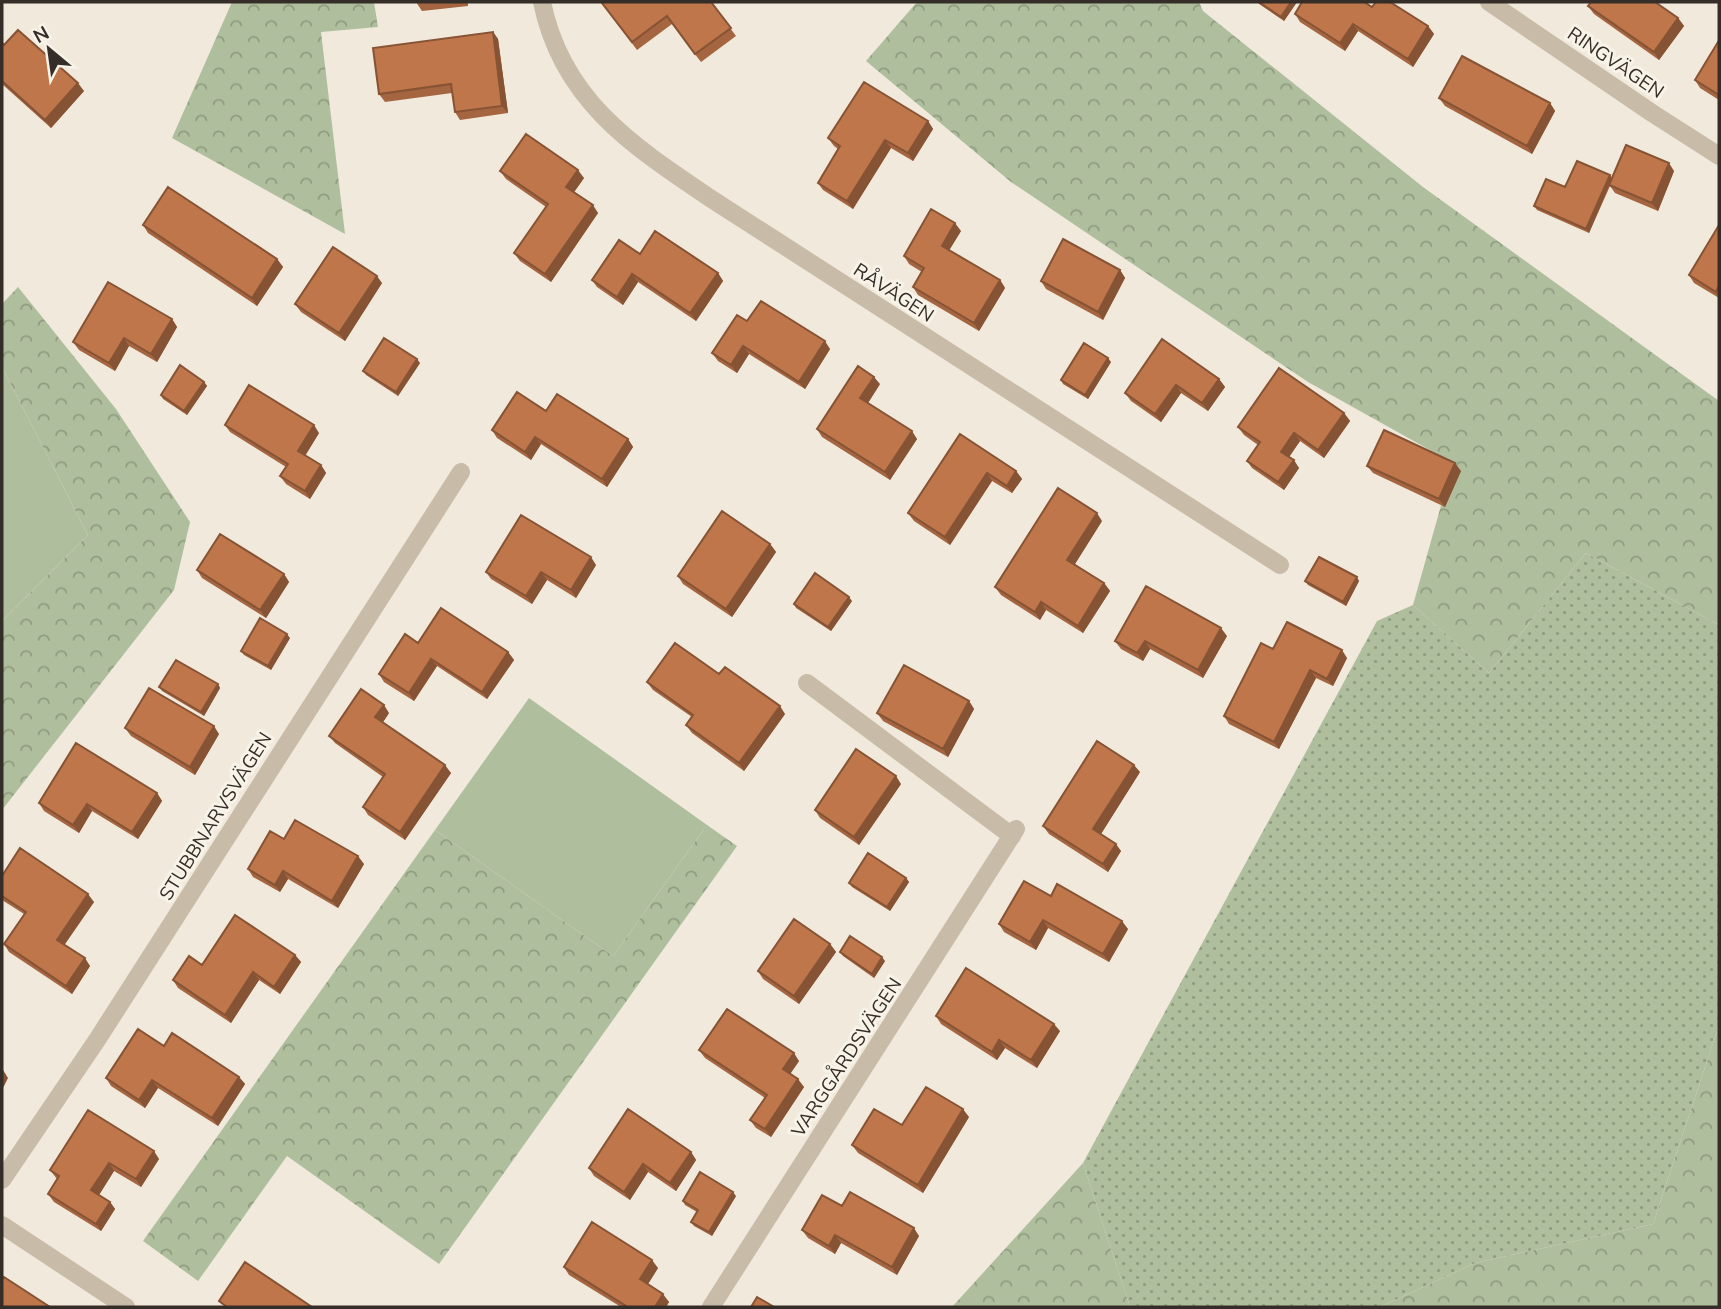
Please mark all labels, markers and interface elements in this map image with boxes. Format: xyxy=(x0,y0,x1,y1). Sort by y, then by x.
north arrow xyxy=(14,14,84,84)
text: N xyxy=(29,20,53,48)
street label: RINGVÄGEN xyxy=(1563,21,1669,103)
street label: RÅVÄGEN xyxy=(849,257,939,327)
street label: STUBBNARVSVÄGEN xyxy=(153,728,277,904)
street label: VARGGÅRDSVÄGEN xyxy=(786,973,906,1141)

